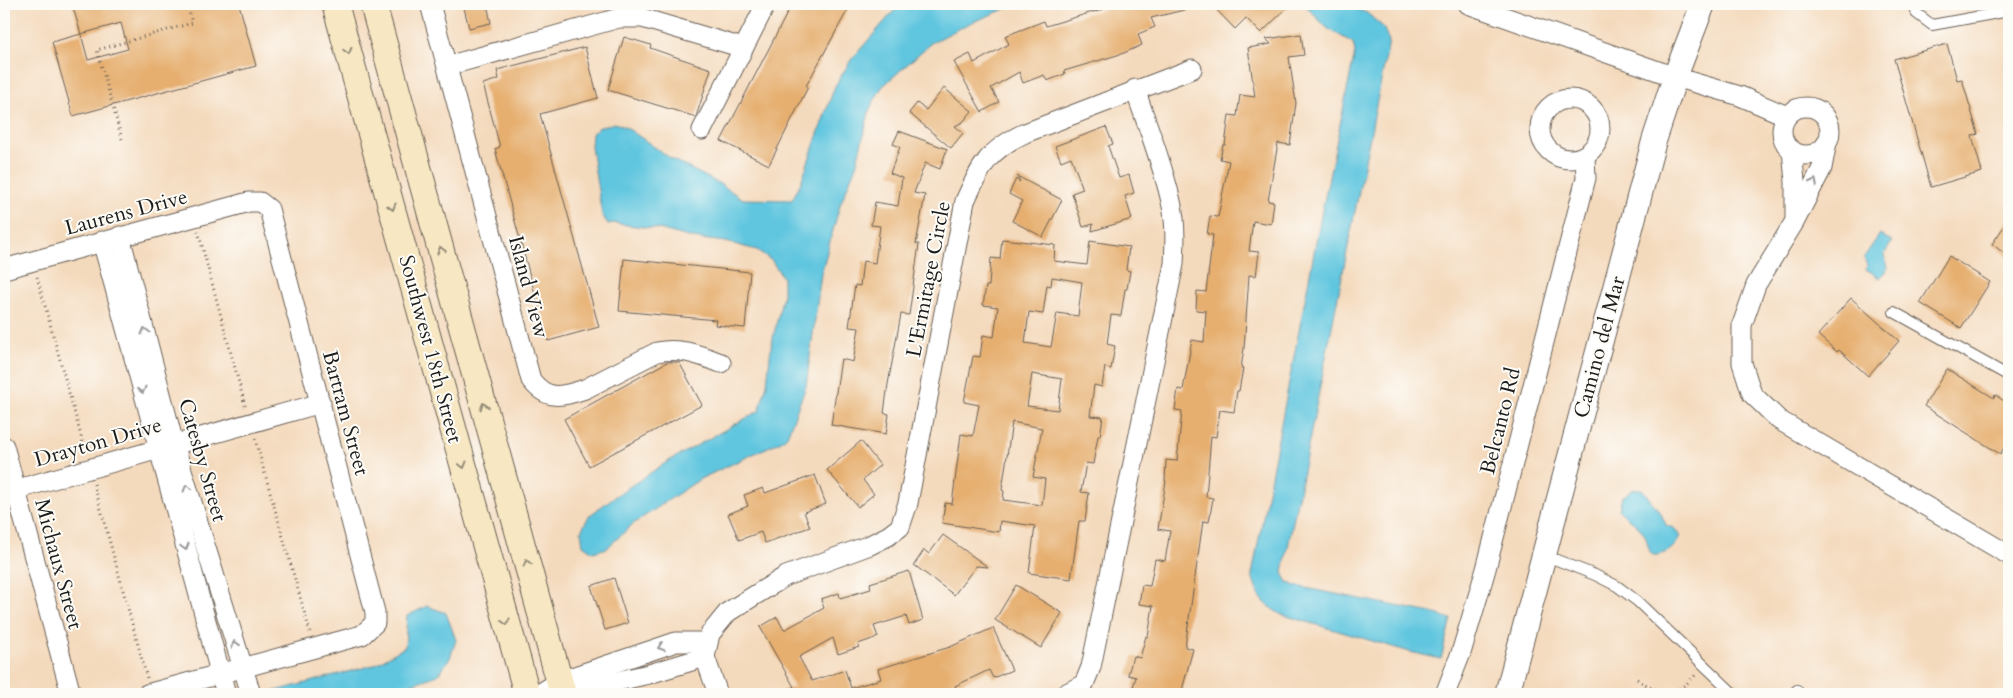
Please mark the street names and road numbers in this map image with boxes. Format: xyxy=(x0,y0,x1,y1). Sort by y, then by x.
street label: Laurens Drive xyxy=(62,182,191,243)
street label: L'Ermitage Circle xyxy=(899,199,958,360)
street label: Island View xyxy=(501,233,556,342)
street label: Southwest 18th Street xyxy=(392,252,470,446)
street label: Camino del Mar xyxy=(1567,273,1632,421)
street label: Bartram Street xyxy=(315,347,376,479)
street label: Belcanto Rd xyxy=(1473,365,1528,478)
street label: Catesby Street xyxy=(171,395,234,525)
street label: Drayton Drive xyxy=(31,410,165,475)
street label: Michaux Street xyxy=(27,496,90,633)

